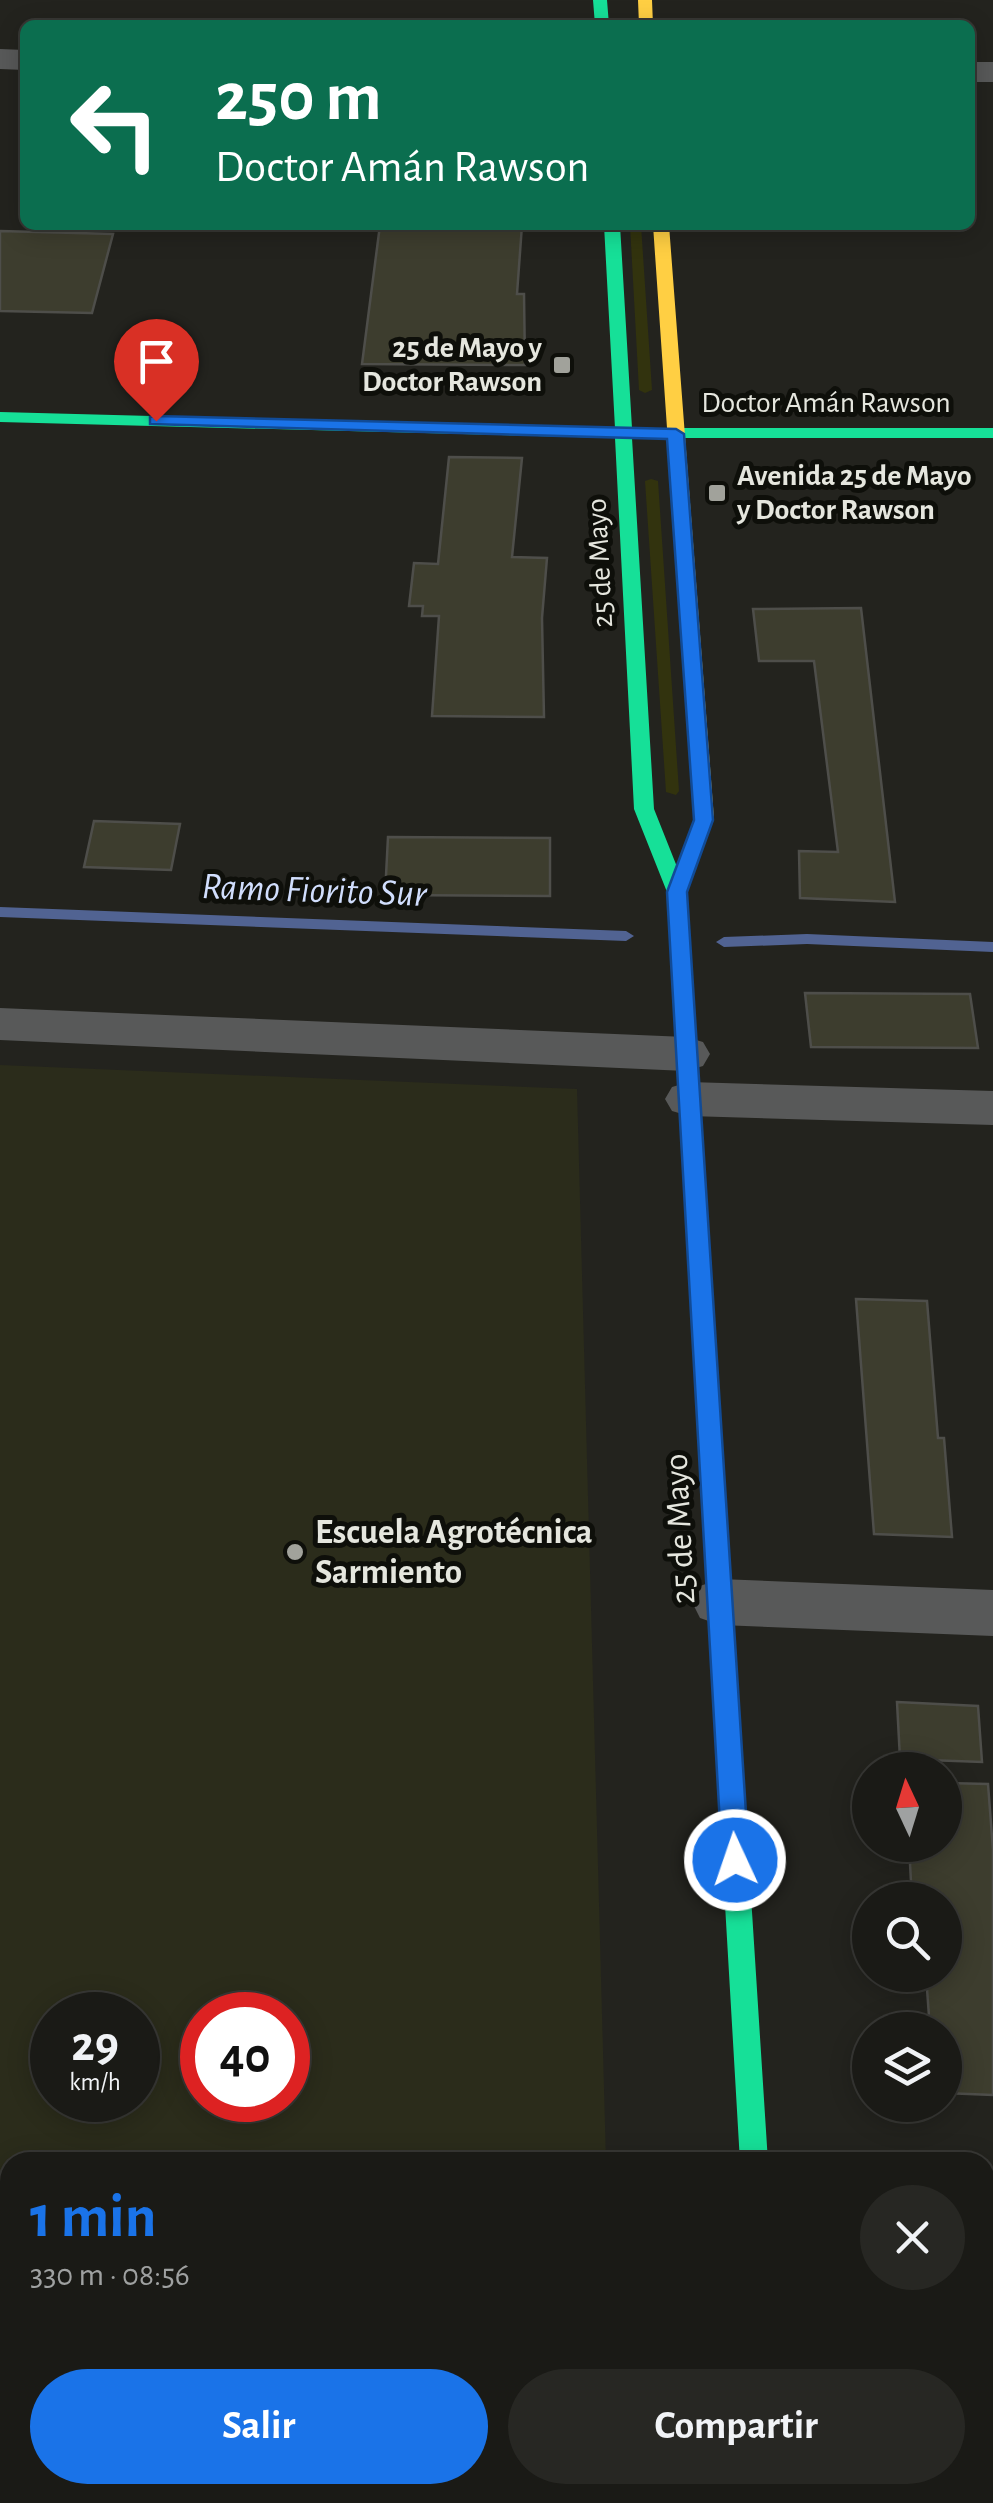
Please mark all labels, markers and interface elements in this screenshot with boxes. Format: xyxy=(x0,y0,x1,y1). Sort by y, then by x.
icon: left xyxy=(50,60,180,190)
text: 250 m xyxy=(215,63,382,133)
text: Doctor Amán Rawson xyxy=(215,145,590,190)
pin xyxy=(114,319,199,422)
place label: 25 de Mayo y Doctor Rawson xyxy=(362,333,543,397)
icon: arrive xyxy=(129,334,184,389)
marker: 25 de Mayo y Doctor Rawson xyxy=(551,354,573,376)
street label: Doctor Amán Rawson xyxy=(701,388,951,418)
place label: Avenida 25 de Mayo y Doctor Rawson xyxy=(736,461,972,525)
marker: Avenida 25 de Mayo y Doctor Rawson xyxy=(706,482,728,504)
street label: 25 de Mayo xyxy=(582,498,618,628)
water label: Ramo Fiorito Sur xyxy=(201,868,429,914)
street label: 25 de Mayo xyxy=(659,1453,701,1605)
place label: Escuela Agrotécnica Sarmiento xyxy=(315,1515,593,1590)
marker: Escuela Agrotécnica Sarmiento xyxy=(284,1541,306,1563)
north arrow xyxy=(852,1752,962,1862)
map controls xyxy=(852,1752,962,2122)
position arrow xyxy=(683,1808,787,1912)
button: search xyxy=(852,1882,962,1992)
speed limit sign: 40 xyxy=(180,1992,310,2122)
button: layers xyxy=(852,2012,962,2122)
text: 29 xyxy=(71,2020,119,2070)
text: km/h xyxy=(69,2070,121,2095)
button: close xyxy=(860,2185,965,2290)
text: 1 min xyxy=(30,2188,156,2248)
text: 330 m · 08:56 xyxy=(30,2259,190,2291)
button: Salir xyxy=(30,2369,488,2484)
button: Compartir xyxy=(508,2369,965,2484)

